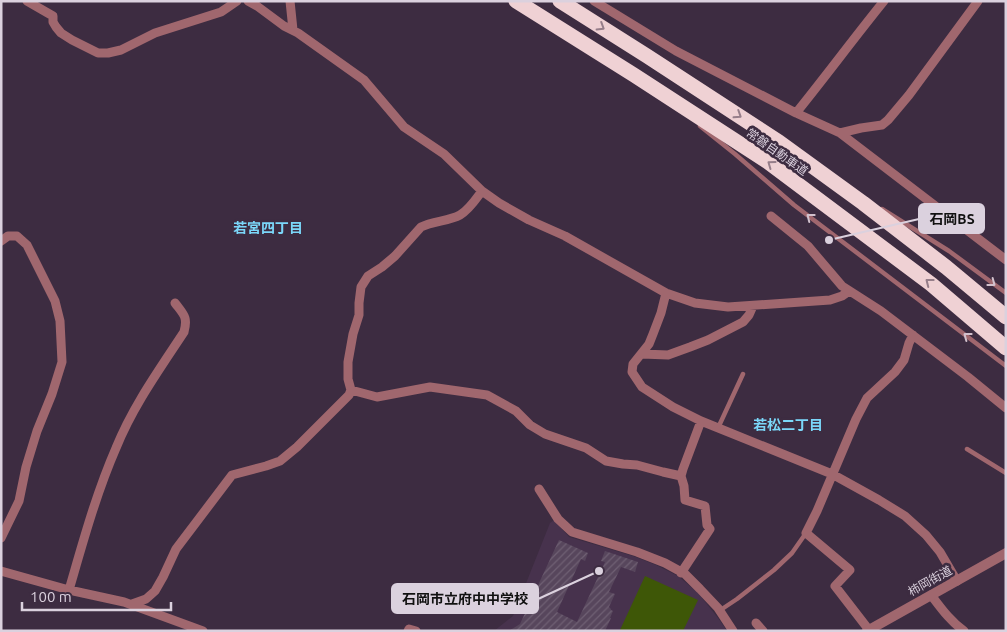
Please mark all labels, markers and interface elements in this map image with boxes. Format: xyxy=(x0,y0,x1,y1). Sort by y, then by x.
one-way arrow xyxy=(595,21,605,30)
one-way arrow xyxy=(732,108,741,118)
street label: 常磐自動車道 xyxy=(744,126,811,178)
one-way arrow xyxy=(767,161,777,170)
callout: 石岡BS xyxy=(919,204,984,233)
text: 石岡BS xyxy=(929,211,975,227)
one-way arrow xyxy=(806,214,815,223)
district label: 若宮四丁目 xyxy=(233,220,303,236)
one-way arrow xyxy=(986,277,996,286)
one-way arrow xyxy=(926,280,935,288)
one-way arrow xyxy=(963,333,973,342)
district label: 若松二丁目 xyxy=(753,417,823,433)
street label: 柿岡街道 xyxy=(906,563,954,598)
scale bar xyxy=(22,580,171,612)
callout: 石岡市立府中中学校 xyxy=(392,584,538,613)
text: 100 m xyxy=(30,588,72,605)
text: 石岡市立府中中学校 xyxy=(402,591,528,607)

